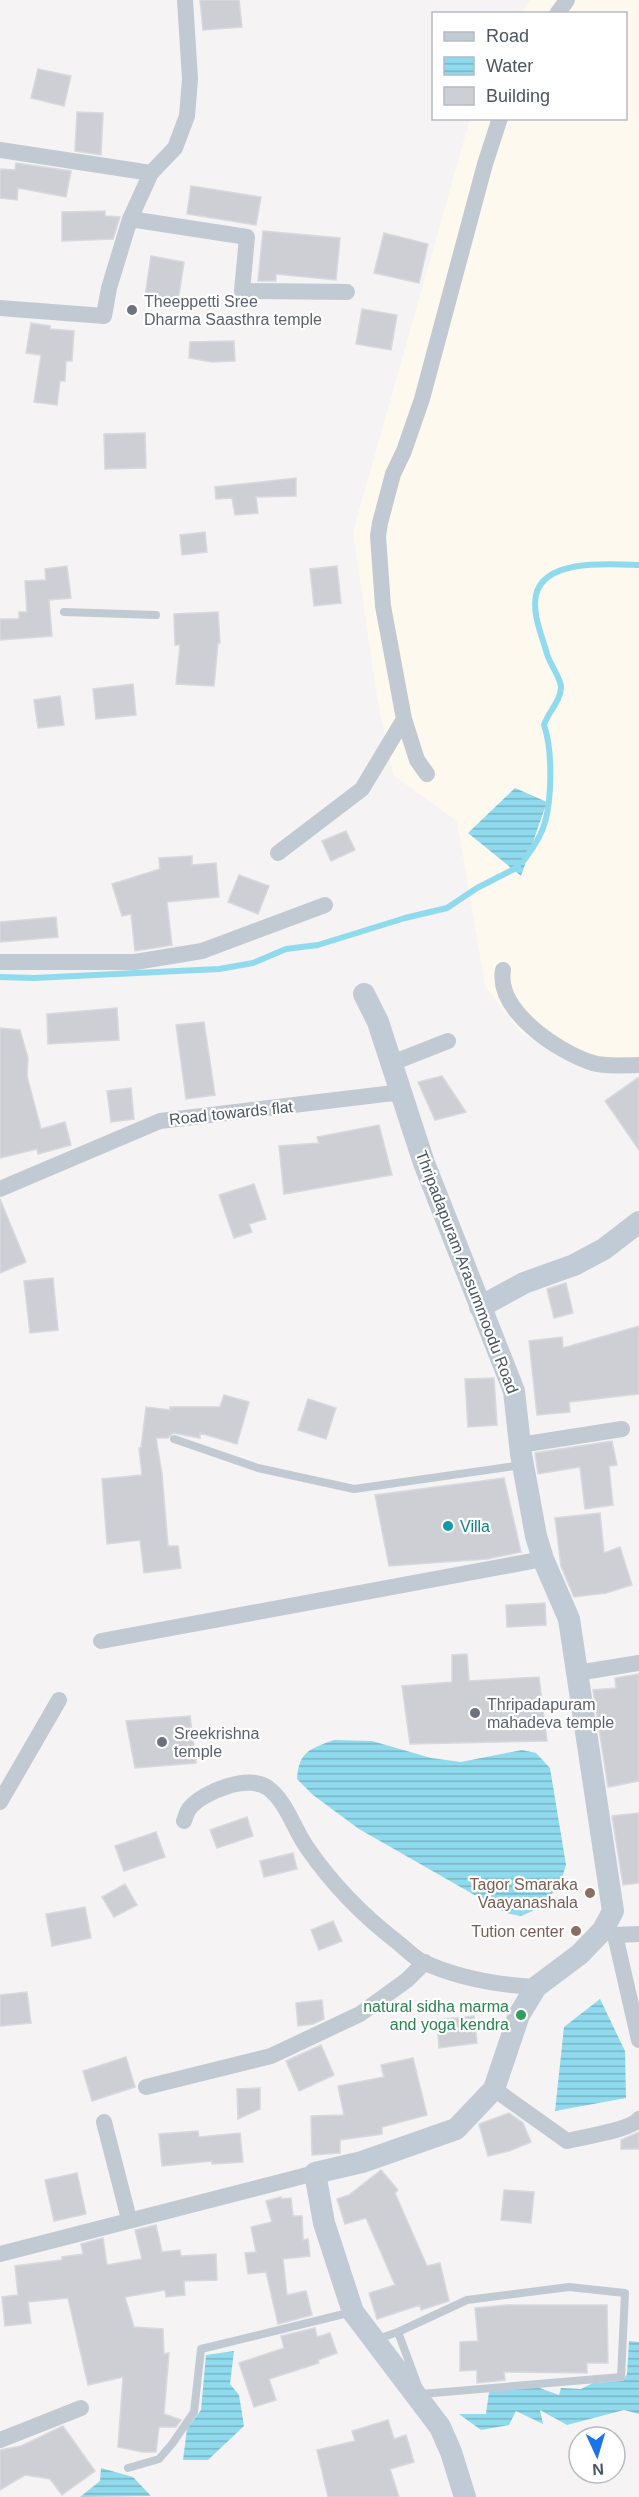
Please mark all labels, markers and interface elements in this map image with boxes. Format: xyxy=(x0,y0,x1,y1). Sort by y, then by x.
legend xyxy=(432,12,627,120)
text: Road xyxy=(486,26,529,46)
text: Water xyxy=(486,56,533,76)
text: Building xyxy=(486,86,550,106)
place label: Theeppetti Sree Dharma Saasthra temple xyxy=(144,293,322,328)
marker: Theeppetti Sree Dharma Saasthra temple xyxy=(125,303,139,317)
street label: Road towards flat xyxy=(168,1098,294,1128)
street label: Thripadapuram Arasummoodu Road xyxy=(413,1148,521,1396)
place label: Villa xyxy=(460,1518,490,1535)
marker: Villa xyxy=(441,1519,455,1533)
place label: Thripadapuram mahadeva temple xyxy=(487,1696,614,1731)
marker: Thripadapuram mahadeva temple xyxy=(468,1706,482,1720)
place label: Sreekrishna temple xyxy=(174,1725,259,1760)
marker: Sreekrishna temple xyxy=(155,1735,169,1749)
place label: Tagor Smaraka Vaayanashala xyxy=(470,1876,578,1911)
marker: Tagor Smaraka Vaayanashala xyxy=(583,1886,597,1900)
place label: Tution center xyxy=(471,1923,565,1940)
marker: Tution center xyxy=(569,1924,583,1938)
place label: natural sidha marma and yoga kendra xyxy=(363,1998,509,2033)
marker: natural sidha marma and yoga kendra xyxy=(514,2008,528,2022)
north arrow xyxy=(567,2425,627,2485)
text: N xyxy=(592,2461,604,2478)

